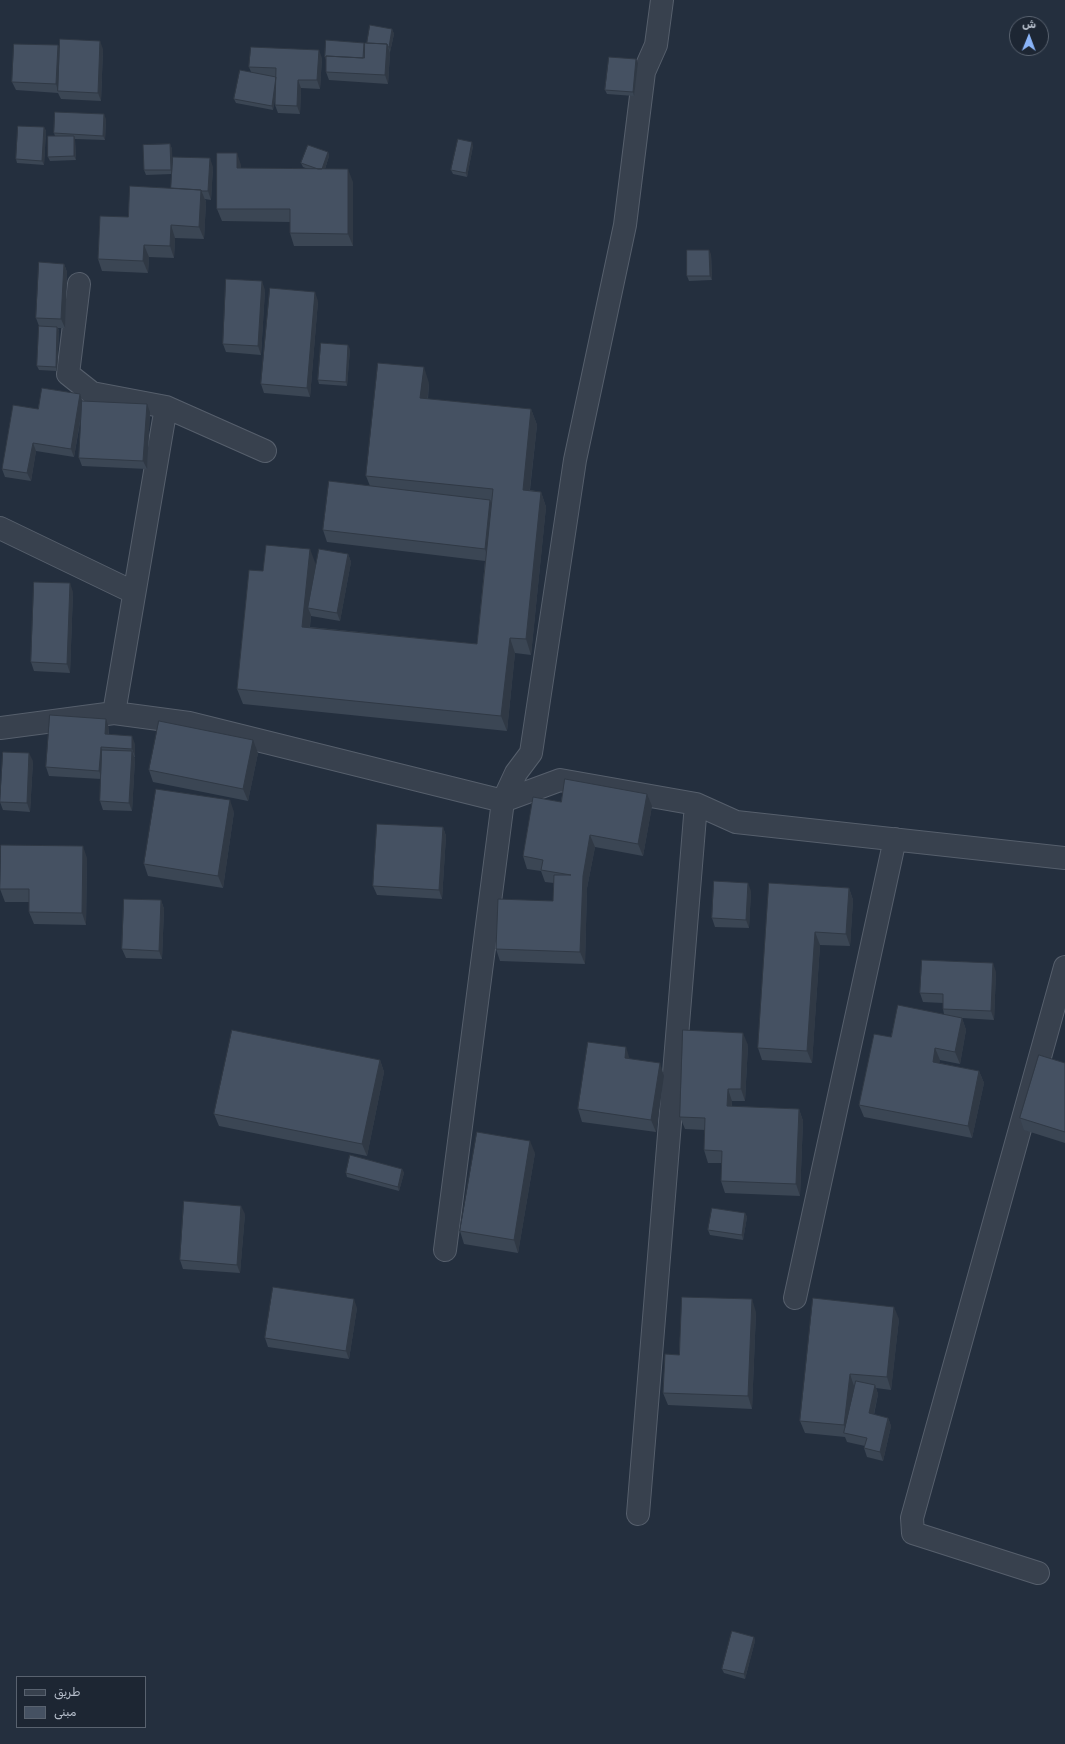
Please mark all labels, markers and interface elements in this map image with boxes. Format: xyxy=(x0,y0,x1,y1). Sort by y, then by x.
north arrow xyxy=(1009,16,1049,56)
text: ش xyxy=(1022,18,1036,31)
legend xyxy=(16,1676,146,1728)
text: طريق xyxy=(54,1685,80,1699)
text: مبنى xyxy=(54,1705,76,1719)

